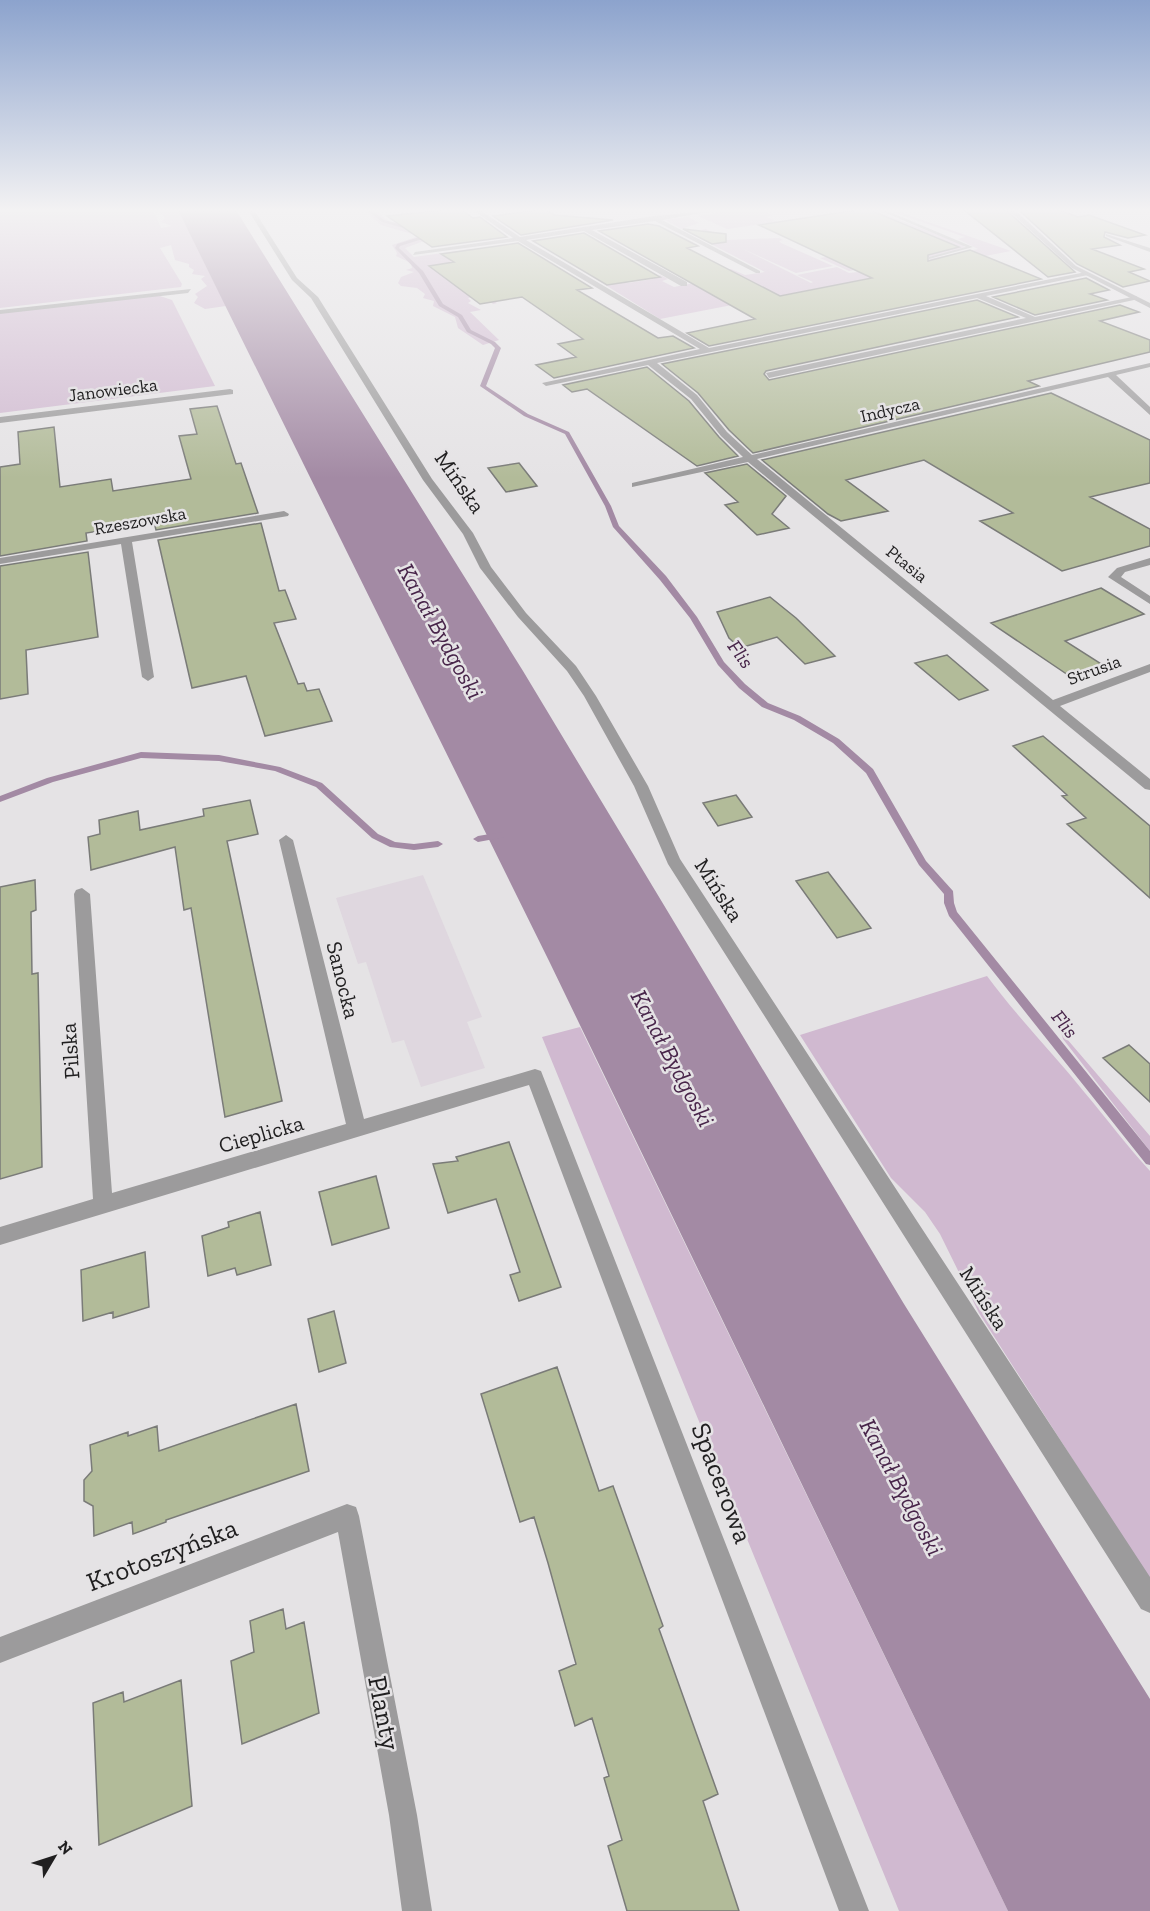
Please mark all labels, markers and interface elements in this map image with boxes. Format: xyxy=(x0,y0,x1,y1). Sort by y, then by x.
street label: Janowiecka xyxy=(67,374,159,406)
street label: Indycza xyxy=(858,392,922,427)
street label: Mińska xyxy=(429,446,491,519)
street label: Rzeszowska xyxy=(92,502,188,540)
street label: Ptasia xyxy=(882,541,933,588)
water label: Kanał Bydgoski xyxy=(392,558,490,704)
water label: Flis xyxy=(723,635,759,673)
street label: Strusia xyxy=(1064,650,1124,690)
street label: Mińska xyxy=(689,853,750,927)
street label: Sanocka xyxy=(320,939,366,1022)
water label: Kanał Bydgoski xyxy=(625,985,721,1131)
water label: Flis xyxy=(1047,1005,1083,1043)
street label: Pilska xyxy=(55,1022,85,1080)
street label: Cieplicka xyxy=(215,1109,307,1159)
street label: Mińska xyxy=(954,1261,1015,1335)
water label: Kanał Bydgoski xyxy=(854,1414,950,1560)
street label: Spacerowa xyxy=(684,1418,760,1548)
street label: Krotoszyńska xyxy=(82,1512,242,1598)
street label: Planty xyxy=(361,1673,407,1753)
north arrow xyxy=(24,1827,84,1887)
text: N xyxy=(54,1837,76,1859)

